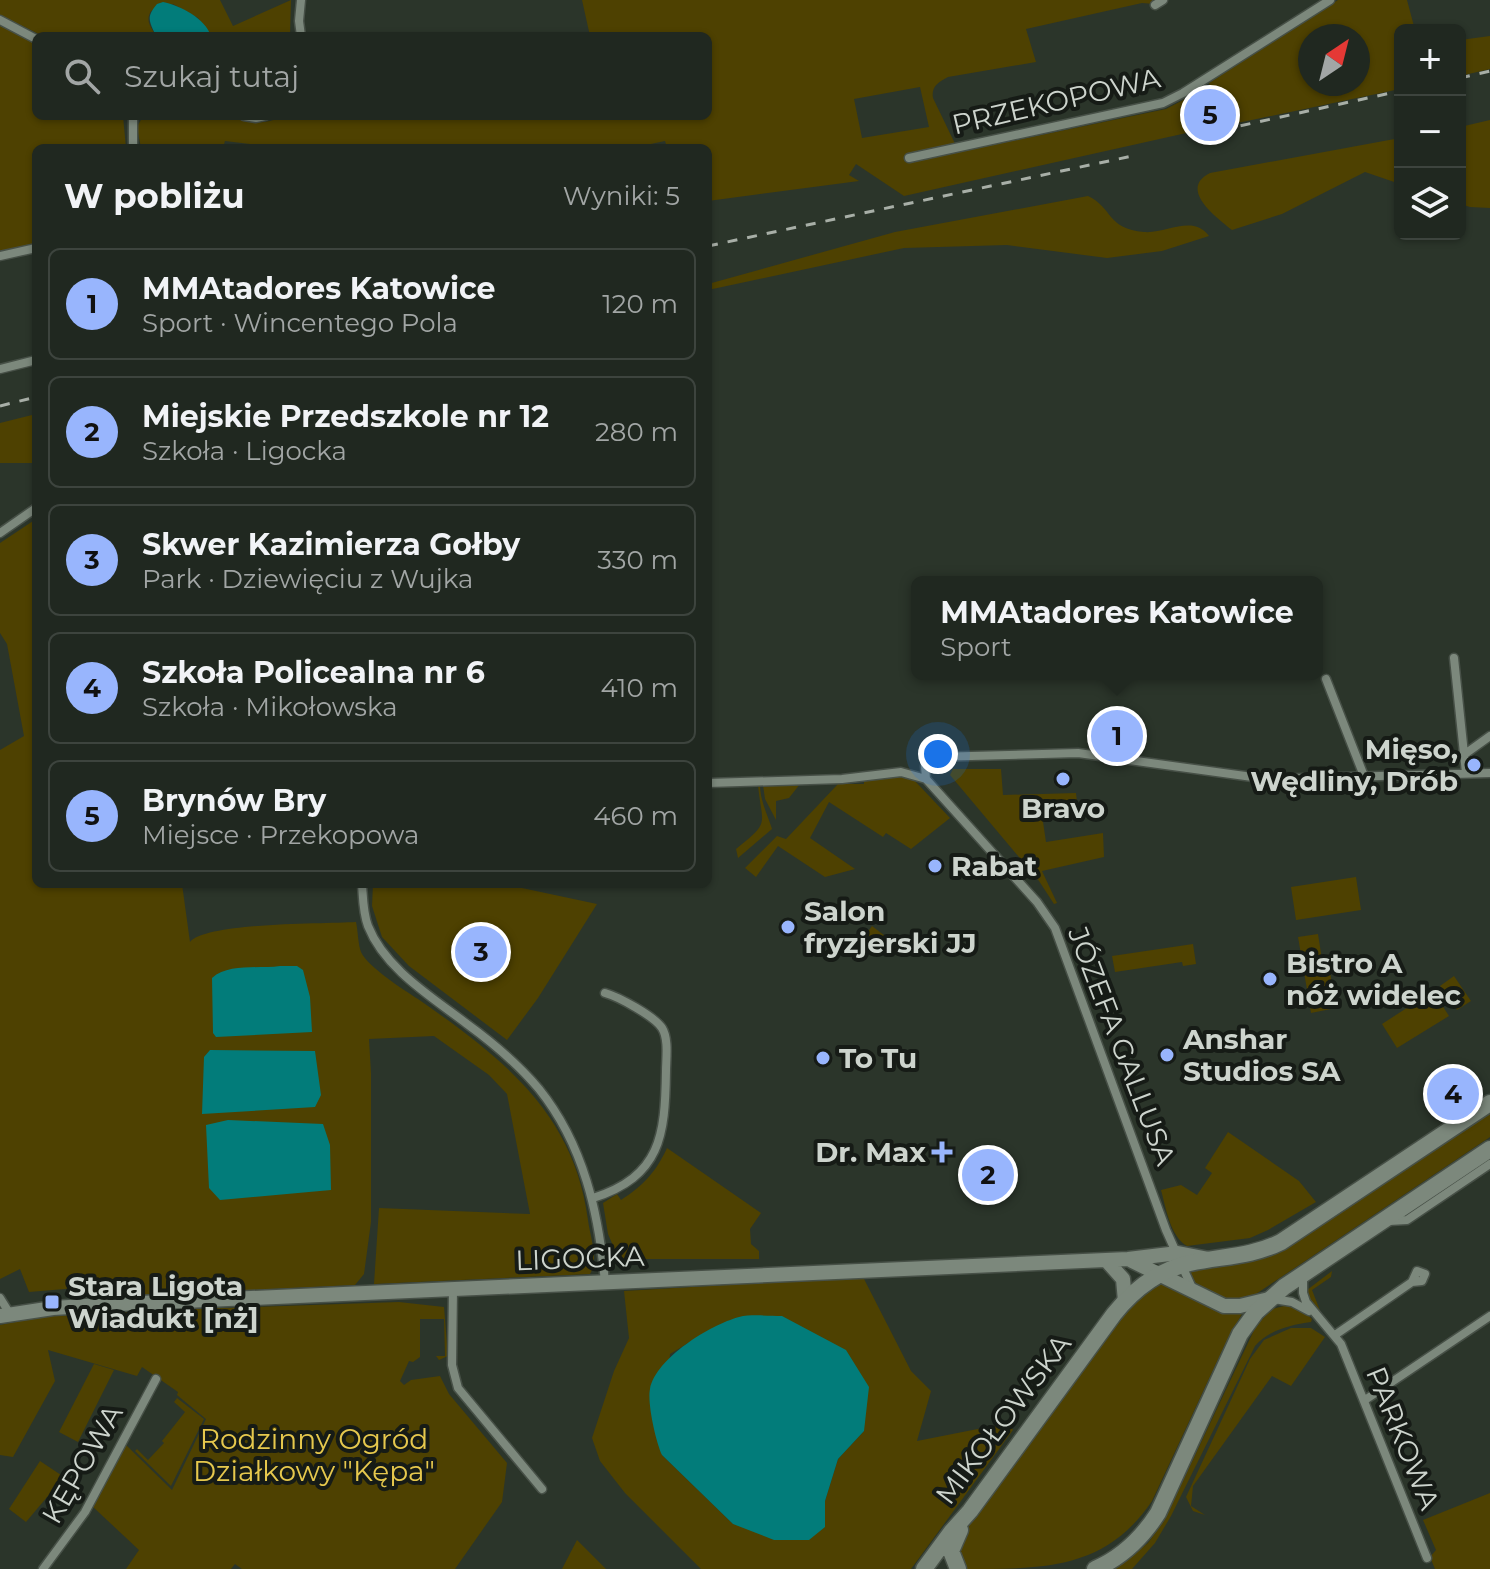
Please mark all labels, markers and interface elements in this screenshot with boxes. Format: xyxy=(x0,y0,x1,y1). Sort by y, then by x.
north arrow xyxy=(1298,24,1370,96)
map controls xyxy=(1394,24,1466,240)
button: + xyxy=(1394,24,1466,96)
search box xyxy=(32,32,712,120)
icon: search xyxy=(60,54,104,98)
text: Szukaj tutaj xyxy=(124,58,299,95)
street label: PRZEKOPOWA xyxy=(949,60,1164,141)
pin: 5 xyxy=(1184,85,1236,145)
button: − xyxy=(1394,96,1466,168)
button: layers xyxy=(1394,168,1466,240)
text: W pobliżu xyxy=(64,175,245,217)
text: Wyniki: 5 xyxy=(563,180,680,212)
text: MMAtadores Katowice xyxy=(142,270,495,307)
text: 1 xyxy=(87,288,97,320)
text: 120 m xyxy=(602,288,678,320)
text: Sport · Wincentego Pola xyxy=(142,307,458,339)
text: Miejskie Przedszkole nr 12 xyxy=(142,398,549,435)
text: 2 xyxy=(84,416,100,448)
text: 280 m xyxy=(595,416,678,448)
text: Szkoła · Ligocka xyxy=(142,435,347,467)
text: Skwer Kazimierza Gołby xyxy=(142,526,520,563)
text: 3 xyxy=(84,544,100,576)
text: 330 m xyxy=(597,544,678,576)
text: Park · Dziewięciu z Wujka xyxy=(142,563,473,595)
popup xyxy=(911,576,1323,680)
text: MMAtadores Katowice xyxy=(940,594,1294,631)
text: Sport xyxy=(940,631,1012,663)
text: Szkoła Policealna nr 6 xyxy=(142,654,485,691)
text: 4 xyxy=(83,672,101,704)
text: 410 m xyxy=(600,672,678,704)
text: Szkoła · Mikołowska xyxy=(142,691,398,723)
pin: 1 xyxy=(1091,706,1143,766)
place label: Mięso, Wędliny, Drób xyxy=(1250,732,1458,798)
your location xyxy=(918,734,958,774)
marker: Mięso, Wędliny, Drób xyxy=(1465,756,1483,774)
marker: Bravo xyxy=(1054,770,1072,788)
text: Brynów Bry xyxy=(142,782,326,819)
place label: Bravo xyxy=(1021,791,1105,825)
text: 5 xyxy=(84,800,100,832)
text: 460 m xyxy=(593,800,678,832)
text: Miejsce · Przekopowa xyxy=(142,819,419,851)
place label: Rabat xyxy=(951,849,1037,883)
marker: Rabat xyxy=(926,857,944,875)
place label: Salon fryzjerski JJ xyxy=(804,894,977,960)
marker: Salon fryzjerski JJ xyxy=(779,918,797,936)
street label: JÓZEFA GALLUSA xyxy=(1061,921,1183,1171)
pin: 3 xyxy=(455,922,507,982)
place label: Bistro A nóż widelec xyxy=(1286,946,1462,1012)
marker: Bistro A nóż widelec xyxy=(1261,970,1279,988)
place label: Anshar Studios SA xyxy=(1182,1022,1341,1088)
place label: To Tu xyxy=(839,1041,917,1075)
marker: Anshar Studios SA xyxy=(1158,1046,1176,1064)
marker: To Tu xyxy=(814,1049,832,1067)
pin: 4 xyxy=(1427,1064,1479,1124)
place label: Dr. Max xyxy=(815,1135,926,1169)
marker: Dr. Max xyxy=(933,1143,951,1161)
pin: 2 xyxy=(962,1145,1014,1205)
street label: LIGOCKA xyxy=(515,1239,646,1277)
place label: Stara Ligota Wiadukt [nż] xyxy=(68,1269,258,1335)
marker: Stara Ligota Wiadukt [nż] xyxy=(43,1293,61,1311)
street label: MIKOŁOWSKA xyxy=(928,1327,1078,1511)
street label: PARKOWA xyxy=(1359,1362,1447,1515)
street label: KĘPOWA xyxy=(34,1398,130,1530)
park label: Rodzinny Ogród Działkowy "Kępa" xyxy=(193,1422,435,1488)

